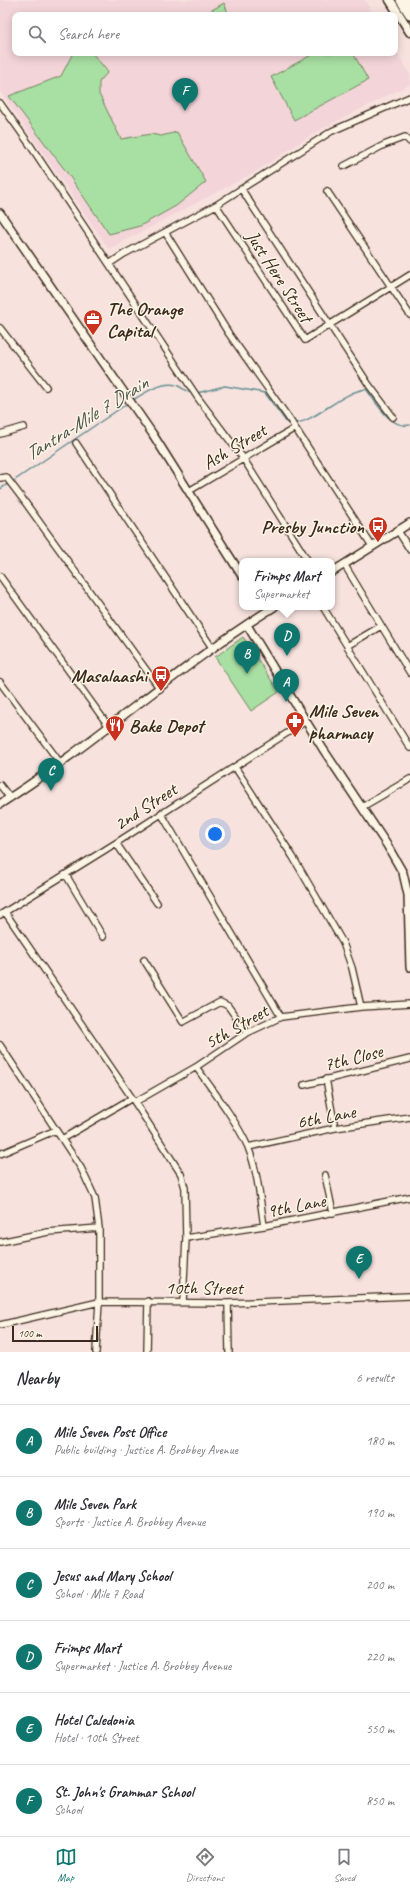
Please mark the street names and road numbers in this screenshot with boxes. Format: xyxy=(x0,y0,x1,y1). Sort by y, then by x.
street label: Just Here Street xyxy=(240,225,319,329)
street label: Ash Street xyxy=(198,418,272,475)
street label: 2nd Street xyxy=(110,777,183,836)
street label: 5th Street xyxy=(201,998,274,1055)
street label: 7th Close xyxy=(321,1039,387,1077)
street label: 6th Lane xyxy=(295,1099,359,1134)
street label: 9th Lane xyxy=(265,1188,329,1223)
street label: 10th Street xyxy=(165,1276,245,1300)

